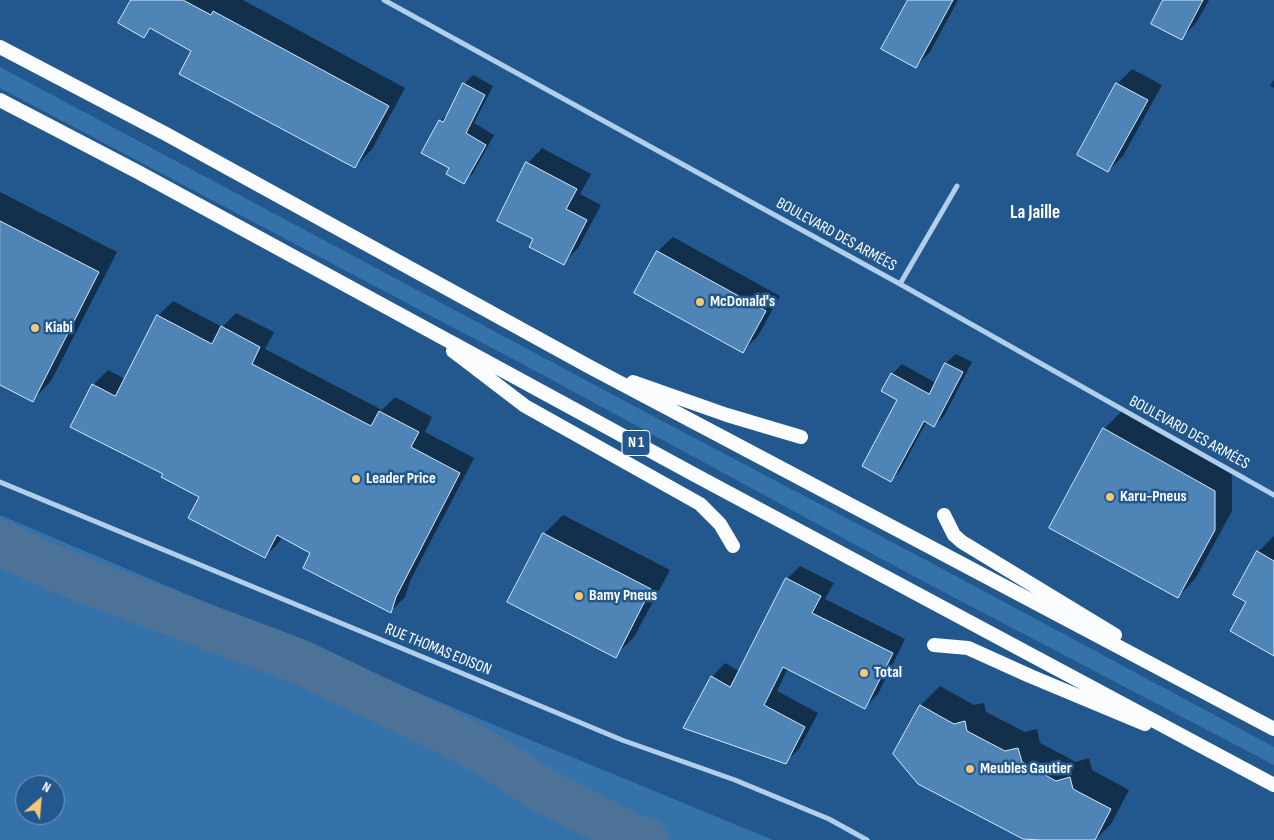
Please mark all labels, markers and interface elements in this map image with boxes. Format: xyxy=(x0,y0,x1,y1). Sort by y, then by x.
street label: BOULEVARD DES ARMÉES xyxy=(773,194,899,276)
district label: La Jaille xyxy=(1010,202,1060,224)
place label: McDonald's xyxy=(710,292,775,312)
marker: McDonald's xyxy=(694,296,706,308)
place label: Kiabi xyxy=(45,318,73,338)
marker: Kiabi xyxy=(29,322,41,334)
street label: BOULEVARD DES ARMÉES xyxy=(1126,392,1252,474)
road number: N 1 xyxy=(622,430,650,456)
place label: Leader Price xyxy=(366,469,436,489)
marker: Leader Price xyxy=(350,473,362,485)
place label: Karu-Pneus xyxy=(1120,487,1187,507)
marker: Karu-Pneus xyxy=(1104,491,1116,503)
place label: Bamy Pneus xyxy=(589,586,657,606)
marker: Bamy Pneus xyxy=(573,590,585,602)
street label: RUE THOMAS EDISON xyxy=(382,620,494,680)
place label: Total xyxy=(874,663,902,683)
marker: Total xyxy=(858,667,870,679)
place label: Meubles Gautier xyxy=(980,759,1072,779)
marker: Meubles Gautier xyxy=(964,763,976,775)
north arrow xyxy=(15,775,65,825)
text: N xyxy=(39,778,54,796)

